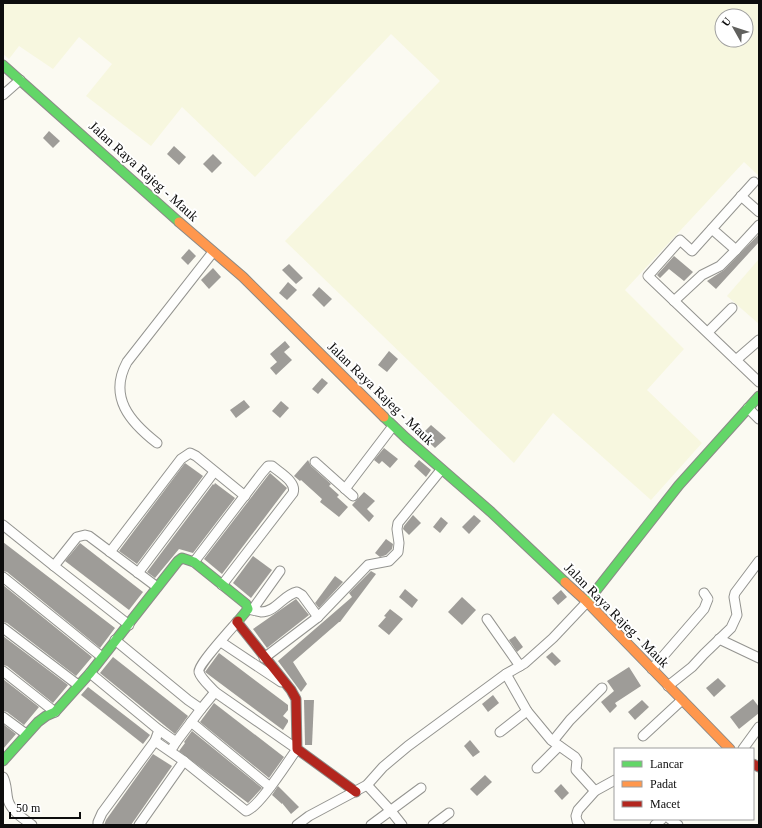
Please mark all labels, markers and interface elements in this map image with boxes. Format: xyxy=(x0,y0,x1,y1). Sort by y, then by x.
north arrow xyxy=(714,8,754,48)
text: U xyxy=(719,15,733,29)
street label: Jalan Raya Rajeg - Mauk xyxy=(86,118,201,224)
street label: Jalan Raya Rajeg - Mauk xyxy=(325,339,437,448)
street label: Jalan Raya Rajeg - Mauk xyxy=(561,560,672,671)
legend xyxy=(614,748,754,820)
text: Lancar xyxy=(650,757,683,771)
text: Padat xyxy=(650,777,677,791)
scale bar xyxy=(10,794,80,820)
text: Macet xyxy=(650,797,681,811)
text: 50 m xyxy=(16,801,41,815)

